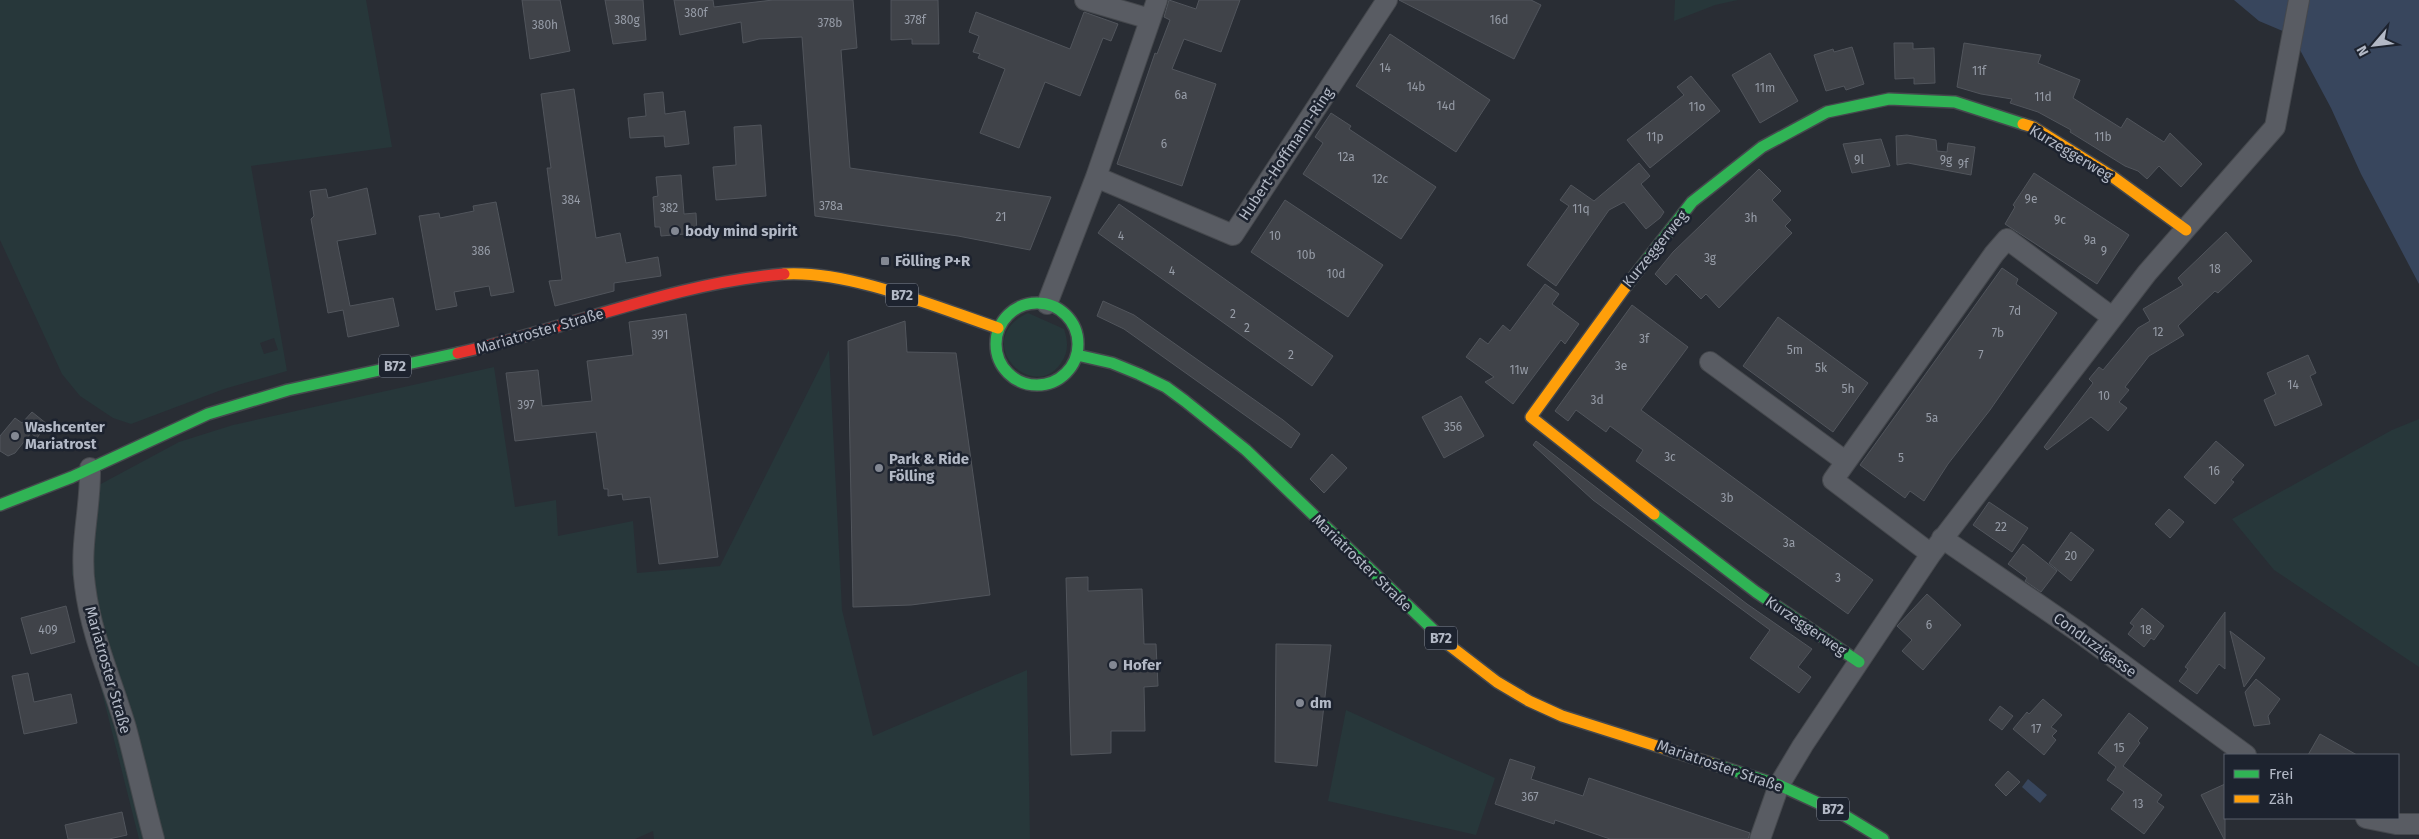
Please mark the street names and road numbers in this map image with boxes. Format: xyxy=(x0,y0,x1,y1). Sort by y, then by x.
street label: Hubert-Hoffmann-Ring xyxy=(1235,84,1337,224)
street label: Kurzeggerweg xyxy=(2026,121,2116,185)
street label: Kurzeggerweg xyxy=(1619,207,1692,291)
road number: B72 xyxy=(886,284,918,306)
street label: Mariatroster Straße xyxy=(474,304,606,358)
road number: B72 xyxy=(379,354,411,378)
street label: Mariatroster Straße xyxy=(1308,511,1416,615)
street label: Kurzeggerweg xyxy=(1762,592,1850,660)
street label: Mariatroster Straße xyxy=(81,604,135,736)
street label: Conduzzigasse xyxy=(2050,609,2140,681)
road number: B72 xyxy=(1425,626,1457,650)
street label: Mariatroster Straße xyxy=(1655,736,1785,796)
road number: B72 xyxy=(1817,798,1849,821)

